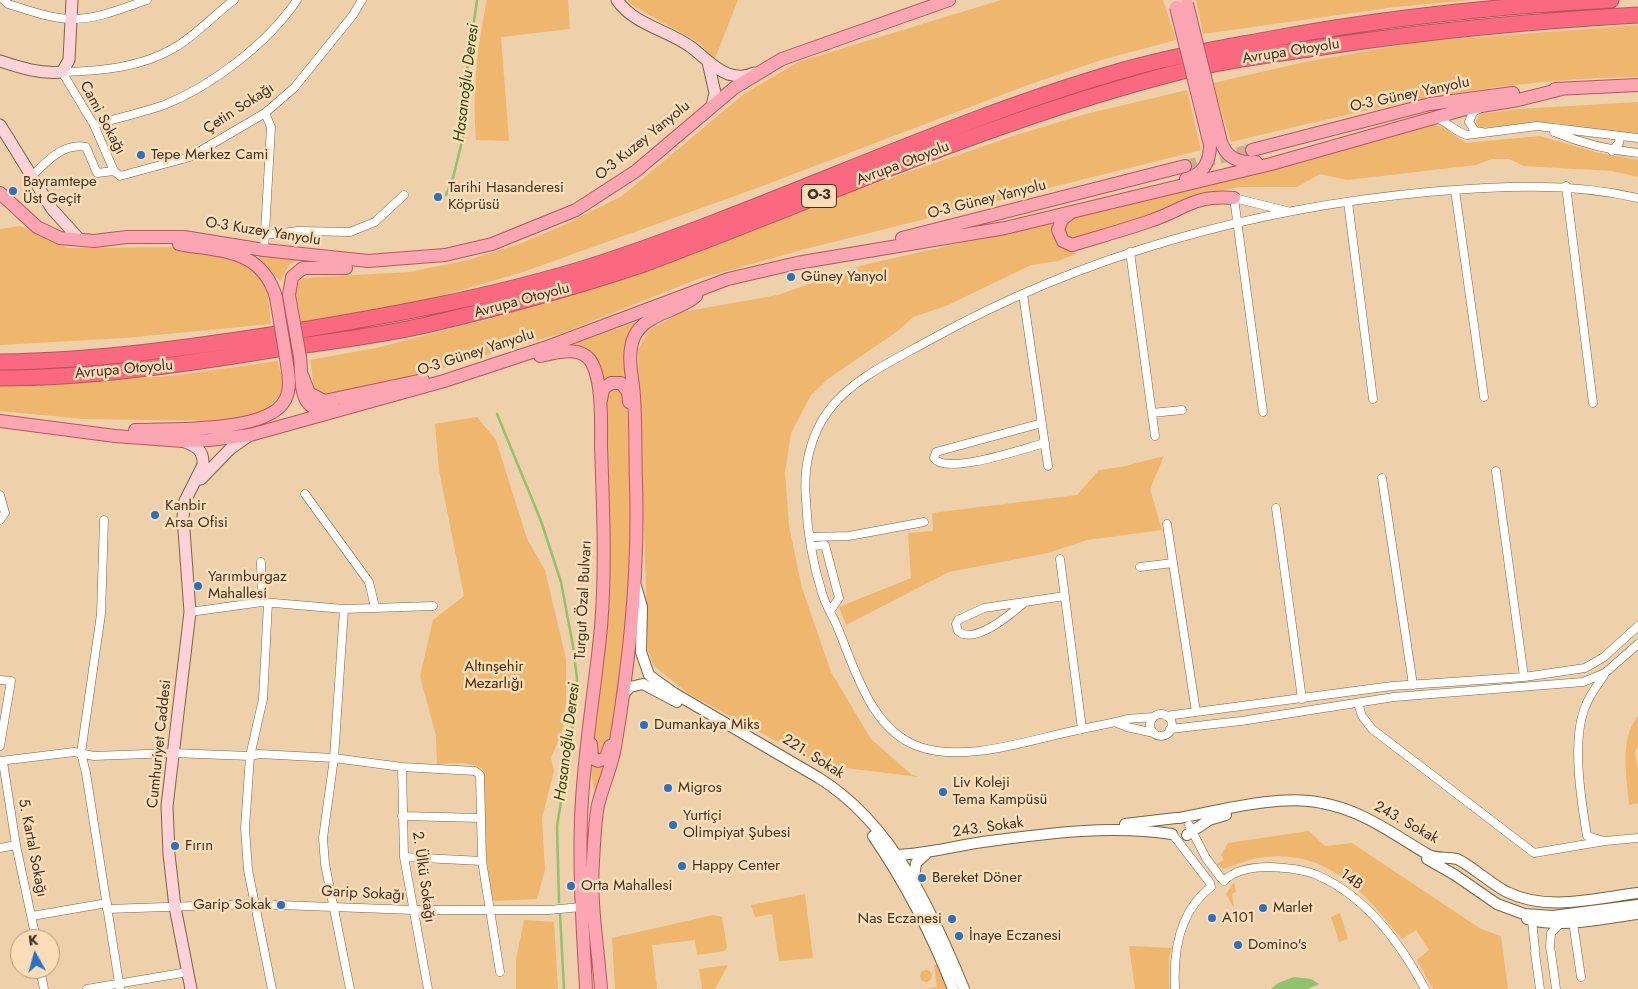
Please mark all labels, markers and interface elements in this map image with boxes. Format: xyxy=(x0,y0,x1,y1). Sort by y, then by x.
water label: Hasanoğlu Deresi xyxy=(450,23,484,143)
street label: Avrupa Otoyolu xyxy=(1241,35,1341,69)
street label: O-3 Güney Yanyolu xyxy=(1349,74,1471,116)
street label: Cami Sokağı xyxy=(75,78,129,158)
street label: Çetin Sokağı xyxy=(200,80,278,138)
street label: O-3 Kuzey Yanyolu xyxy=(592,97,694,185)
street label: Avrupa Otoyolu xyxy=(854,138,952,190)
place label: Tepe Merkez Cami xyxy=(151,146,268,164)
marker: Tepe Merkez Cami xyxy=(135,149,147,161)
place label: Bayramtepe Üst Geçit xyxy=(23,173,97,208)
street label: O-3 Güney Yanyolu xyxy=(926,177,1048,223)
place label: Tarihi Hasanderesi Köprüsü xyxy=(448,179,564,214)
marker: Bayramtepe Üst Geçit xyxy=(7,185,19,197)
road number: O-3 xyxy=(802,185,836,208)
marker: Tarihi Hasanderesi Köprüsü xyxy=(432,191,444,203)
street label: O-3 Kuzey Yanyolu xyxy=(204,214,322,250)
place label: Güney Yanyol xyxy=(801,268,887,286)
marker: Güney Yanyol xyxy=(785,271,797,283)
street label: Avrupa Otoyolu xyxy=(472,280,572,322)
street label: O-3 Güney Yanyolu xyxy=(415,326,537,380)
street label: Avrupa Otoyolu xyxy=(74,357,174,383)
place label: Kanbir Arsa Ofisi xyxy=(165,497,228,532)
marker: Kanbir Arsa Ofisi xyxy=(149,509,161,521)
street label: Turgut Özal Bulvarı xyxy=(572,540,596,660)
place label: Yarımburgaz Mahallesi xyxy=(208,568,287,603)
marker: Yarımburgaz Mahallesi xyxy=(192,580,204,592)
park label: Altınşehir Mezarlığı xyxy=(464,658,524,693)
street label: Cumhuriyet Caddesi xyxy=(144,679,176,809)
water label: Hasanoğlu Deresi xyxy=(551,682,585,802)
place label: Dumankaya Miks xyxy=(654,716,760,734)
marker: Dumankaya Miks xyxy=(638,719,650,731)
street label: 221. Sokak xyxy=(779,731,847,783)
place label: Liv Koleji Tema Kampüsü xyxy=(953,774,1047,809)
place label: Migros xyxy=(678,779,722,797)
marker: Migros xyxy=(662,782,674,794)
marker: Liv Koleji Tema Kampüsü xyxy=(937,786,949,798)
street label: 5. Kartal Sokağı xyxy=(14,797,50,899)
street label: 243. Sokak xyxy=(1371,798,1441,848)
place label: Yurtiçi Olimpiyat Şubesi xyxy=(683,807,791,842)
street label: 243. Sokak xyxy=(952,814,1024,842)
marker: Yurtiçi Olimpiyat Şubesi xyxy=(667,819,679,831)
street label: 2. Ülkü Sokağı xyxy=(408,830,438,924)
place label: Fırın xyxy=(185,837,213,855)
marker: Fırın xyxy=(169,840,181,852)
place label: Happy Center xyxy=(692,857,780,875)
marker: Happy Center xyxy=(676,860,688,872)
street label: 14B xyxy=(1336,866,1366,894)
place label: Bereket Döner xyxy=(932,869,1022,887)
marker: Bereket Döner xyxy=(916,872,928,884)
place label: Orta Mahallesi xyxy=(581,877,672,895)
marker: Orta Mahallesi xyxy=(565,880,577,892)
street label: Garip Sokağı xyxy=(321,883,405,905)
place label: Garip Sokak xyxy=(193,896,271,914)
marker: Garip Sokak xyxy=(275,899,287,911)
place label: Marlet xyxy=(1273,899,1312,917)
marker: Marlet xyxy=(1257,902,1269,914)
place label: A101 xyxy=(1222,909,1254,927)
place label: Nas Eczanesi xyxy=(858,910,942,928)
marker: A101 xyxy=(1206,912,1218,924)
marker: Nas Eczanesi xyxy=(946,913,958,925)
place label: İnaye Eczanesi xyxy=(969,927,1061,945)
north arrow xyxy=(10,929,60,979)
text: K xyxy=(27,930,39,951)
marker: İnaye Eczanesi xyxy=(953,930,965,942)
place label: Domino's xyxy=(1248,936,1306,954)
marker: Domino's xyxy=(1232,939,1244,951)

